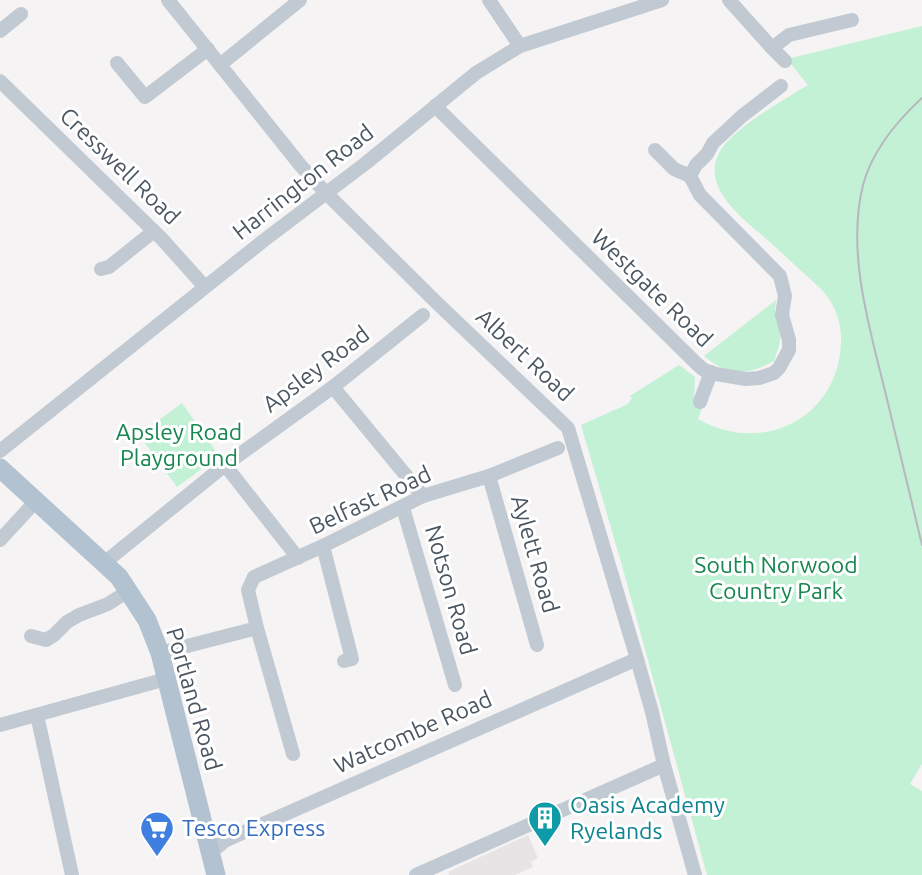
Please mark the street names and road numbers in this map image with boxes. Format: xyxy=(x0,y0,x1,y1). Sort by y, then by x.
street label: Cresswell Road xyxy=(55,102,185,229)
street label: Harrington Road xyxy=(228,119,378,244)
street label: Westgate Road xyxy=(587,224,718,351)
street label: Albert Road xyxy=(472,303,579,406)
street label: Apsley Road xyxy=(258,321,374,417)
street label: Belfast Road xyxy=(305,460,435,539)
street label: Aylett Road xyxy=(507,492,564,615)
street label: Notson Road xyxy=(421,522,482,658)
street label: Portland Road xyxy=(162,625,227,773)
street label: Watcombe Road xyxy=(330,686,496,778)

